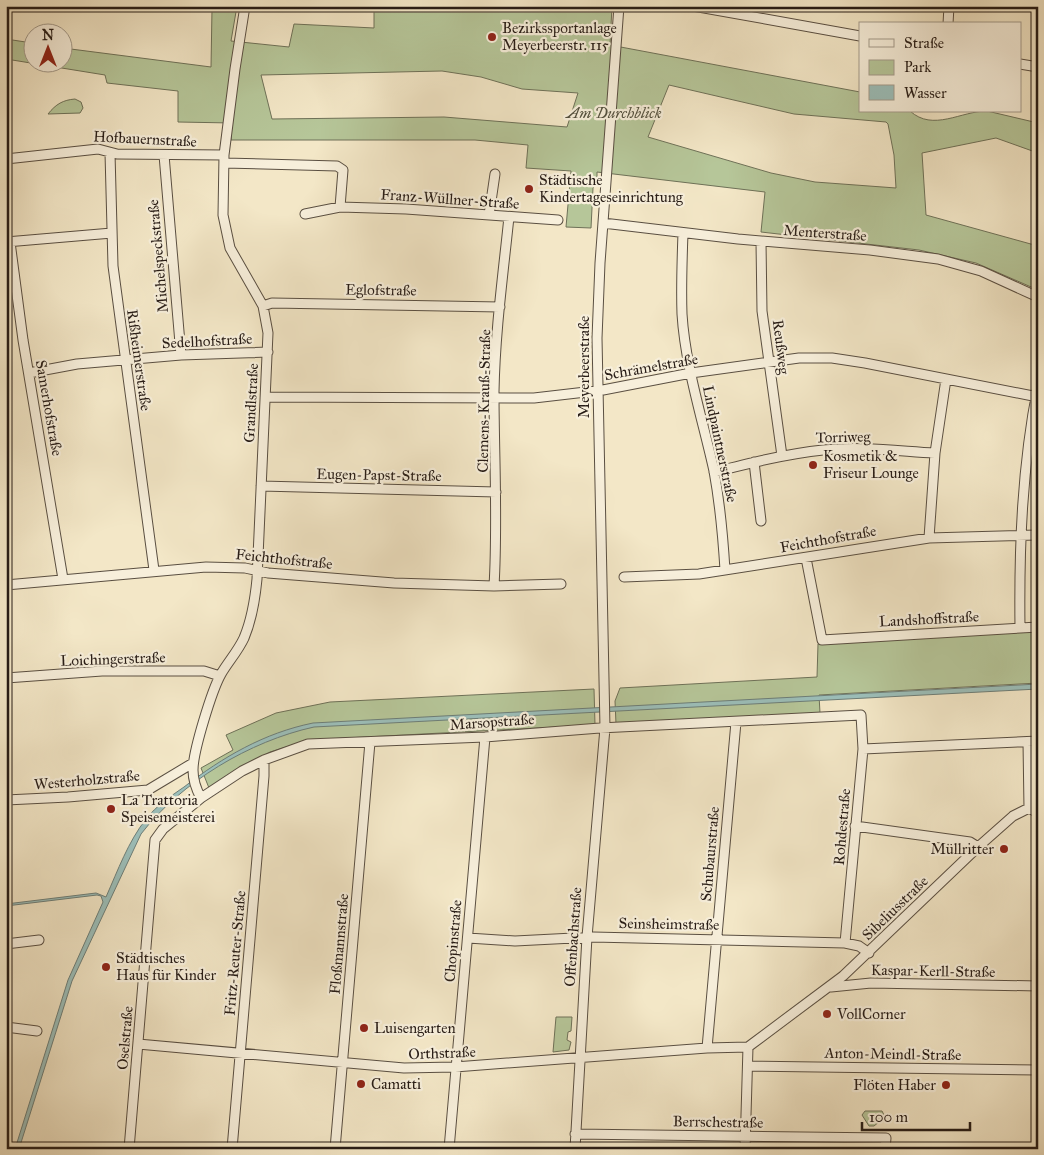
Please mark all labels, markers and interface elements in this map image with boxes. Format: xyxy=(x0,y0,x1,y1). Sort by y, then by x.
place label: Bezirkssportanlage Meyerbeerstr. 115 xyxy=(502,19,617,54)
north arrow xyxy=(22,22,72,72)
legend xyxy=(859,22,1022,112)
text: N xyxy=(42,27,54,44)
marker: Bezirkssportanlage Meyerbeerstr. 115 xyxy=(486,31,498,43)
text: Straße xyxy=(904,34,944,52)
text: Park xyxy=(904,58,931,76)
text: Wasser xyxy=(904,84,947,102)
park label: Am Durchblick xyxy=(565,104,662,122)
street label: Hofbauernstraße xyxy=(93,127,197,151)
place label: Städtische Kindertageseinrichtung xyxy=(539,171,684,206)
marker: Städtische Kindertageseinrichtung xyxy=(523,183,535,195)
street label: Franz-Wüllner-Straße xyxy=(380,185,520,213)
street label: Michelspeckstraße xyxy=(144,199,172,313)
street label: Menterstraße xyxy=(783,221,867,245)
street label: Eglofstraße xyxy=(345,280,417,300)
street label: Rißheimerstraße xyxy=(123,308,155,412)
street label: Meyerbeerstraße xyxy=(575,316,593,418)
street label: Reußweg xyxy=(769,319,793,376)
street label: Clemens-Krauß-Straße xyxy=(474,329,494,473)
street label: Sedelhofstraße xyxy=(161,330,253,352)
street label: Schrämelstraße xyxy=(603,350,699,384)
street label: Samerhofstraße xyxy=(32,359,66,457)
street label: Grandlstraße xyxy=(240,363,262,443)
street label: Lindpaintnerstraße xyxy=(699,384,741,504)
street label: Torriweg xyxy=(815,428,872,446)
place label: Kosmetik & Friseur Lounge xyxy=(823,447,919,482)
marker: Kosmetik & Friseur Lounge xyxy=(807,459,819,471)
street label: Eugen-Papst-Straße xyxy=(316,465,442,485)
street label: Feichthofstraße xyxy=(778,522,878,556)
street label: Feichthofstraße xyxy=(235,545,333,573)
street label: Landshoffstraße xyxy=(878,607,980,631)
street label: Loichingerstraße xyxy=(60,648,166,670)
street label: Marsopstraße xyxy=(449,710,535,734)
street label: Westerholzstraße xyxy=(33,766,141,794)
street label: Rohdestraße xyxy=(830,788,854,866)
place label: La Trattoria Speisemeisterei xyxy=(121,791,215,826)
marker: La Trattoria Speisemeisterei xyxy=(105,803,117,815)
street label: Schubaurstraße xyxy=(697,806,723,902)
place label: Müllritter xyxy=(930,840,994,858)
marker: Müllritter xyxy=(998,843,1010,855)
street label: Sibeliusstraße xyxy=(858,872,932,944)
street label: Offenbachstraße xyxy=(561,887,585,987)
street label: Fritz-Reuter-Straße xyxy=(221,890,249,1016)
street label: Floßmannstraße xyxy=(326,893,352,995)
street label: Chopinstraße xyxy=(440,899,466,983)
street label: Seinsheimstraße xyxy=(619,914,719,934)
place label: Städtisches Haus für Kinder xyxy=(116,949,217,984)
marker: Städtisches Haus für Kinder xyxy=(100,961,112,973)
street label: Kaspar-Kerll-Straße xyxy=(871,961,995,981)
street label: Oselstraße xyxy=(113,1005,137,1071)
place label: VollCorner xyxy=(836,1005,906,1023)
marker: VollCorner xyxy=(821,1008,833,1020)
place label: Luisengarten xyxy=(374,1019,456,1037)
marker: Luisengarten xyxy=(358,1022,370,1034)
street label: Orthstraße xyxy=(408,1043,476,1063)
street label: Anton-Meindl-Straße xyxy=(823,1044,962,1064)
place label: Camatti xyxy=(371,1075,421,1093)
place label: Flöten Haber xyxy=(853,1076,936,1094)
marker: Camatti xyxy=(355,1078,367,1090)
marker: Flöten Haber xyxy=(940,1079,952,1091)
scale bar xyxy=(862,1100,969,1132)
text: 100 m xyxy=(869,1108,909,1126)
street label: Berrschestraße xyxy=(673,1112,763,1132)

